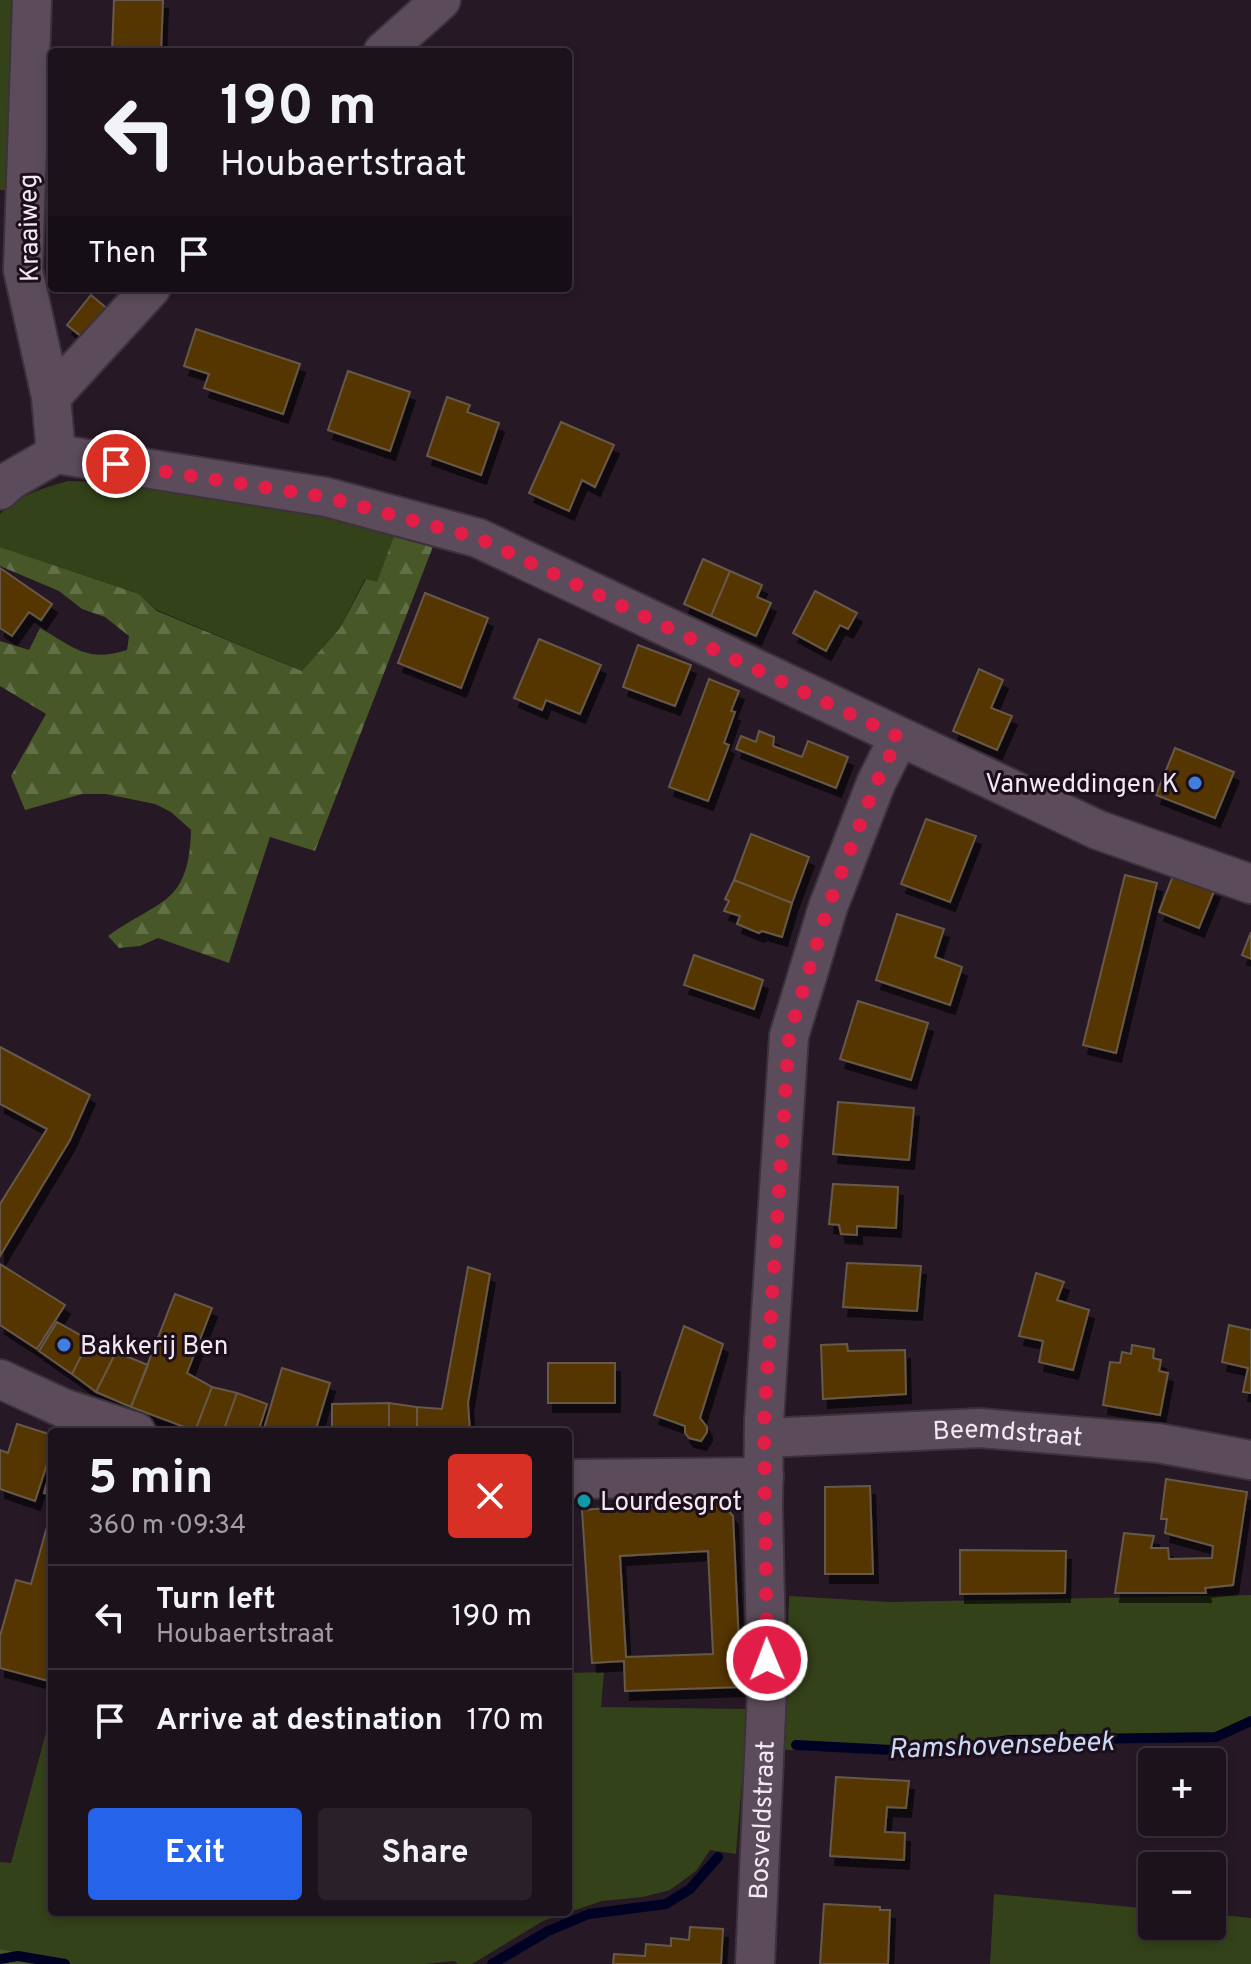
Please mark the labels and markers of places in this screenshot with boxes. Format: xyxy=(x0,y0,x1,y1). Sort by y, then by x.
pin xyxy=(82,430,150,498)
place label: Vanweddingen K xyxy=(985,769,1179,802)
marker: Vanweddingen K xyxy=(1186,774,1204,792)
place label: Bakkerij Ben xyxy=(80,1331,228,1364)
marker: Bakkerij Ben xyxy=(55,1336,73,1354)
place label: Lourdesgrot xyxy=(600,1487,742,1520)
marker: Lourdesgrot xyxy=(575,1492,593,1510)

